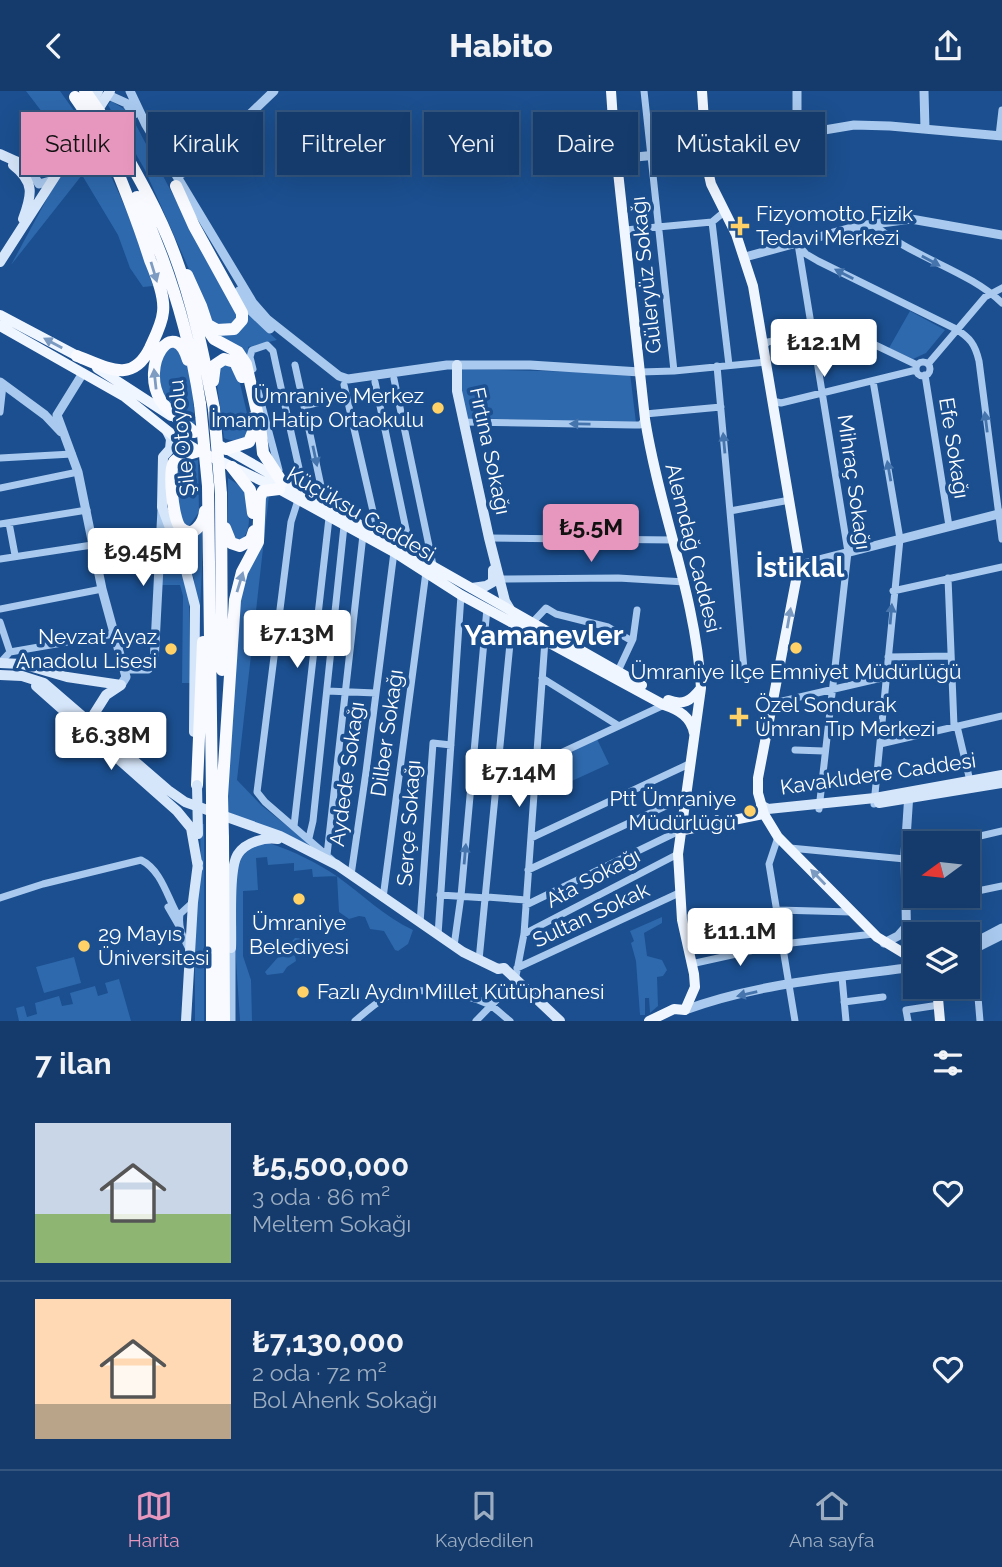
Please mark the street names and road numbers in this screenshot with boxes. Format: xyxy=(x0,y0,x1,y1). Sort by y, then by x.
street label: Güleryüz Sokağı xyxy=(625,195,666,355)
street label: Şile Otoyolu xyxy=(163,379,200,498)
street label: Fırtına Sokağı xyxy=(465,385,516,517)
street label: Efe Sokağı xyxy=(934,396,975,500)
street label: Mihraç Sokağı xyxy=(833,413,876,551)
street label: Küçüksu Caddesi xyxy=(282,461,440,566)
street label: Alemdağ Caddesi xyxy=(660,461,727,635)
street label: Dilber Sokağı xyxy=(365,668,408,798)
street label: Aydede Sokağı xyxy=(324,700,369,848)
street label: Kavaklıdere Caddesi xyxy=(778,747,977,800)
street label: Serçe Sokağı xyxy=(392,759,425,887)
street label: Ata Sokağı xyxy=(541,842,644,913)
street label: Sultan Sokak xyxy=(528,877,653,952)

